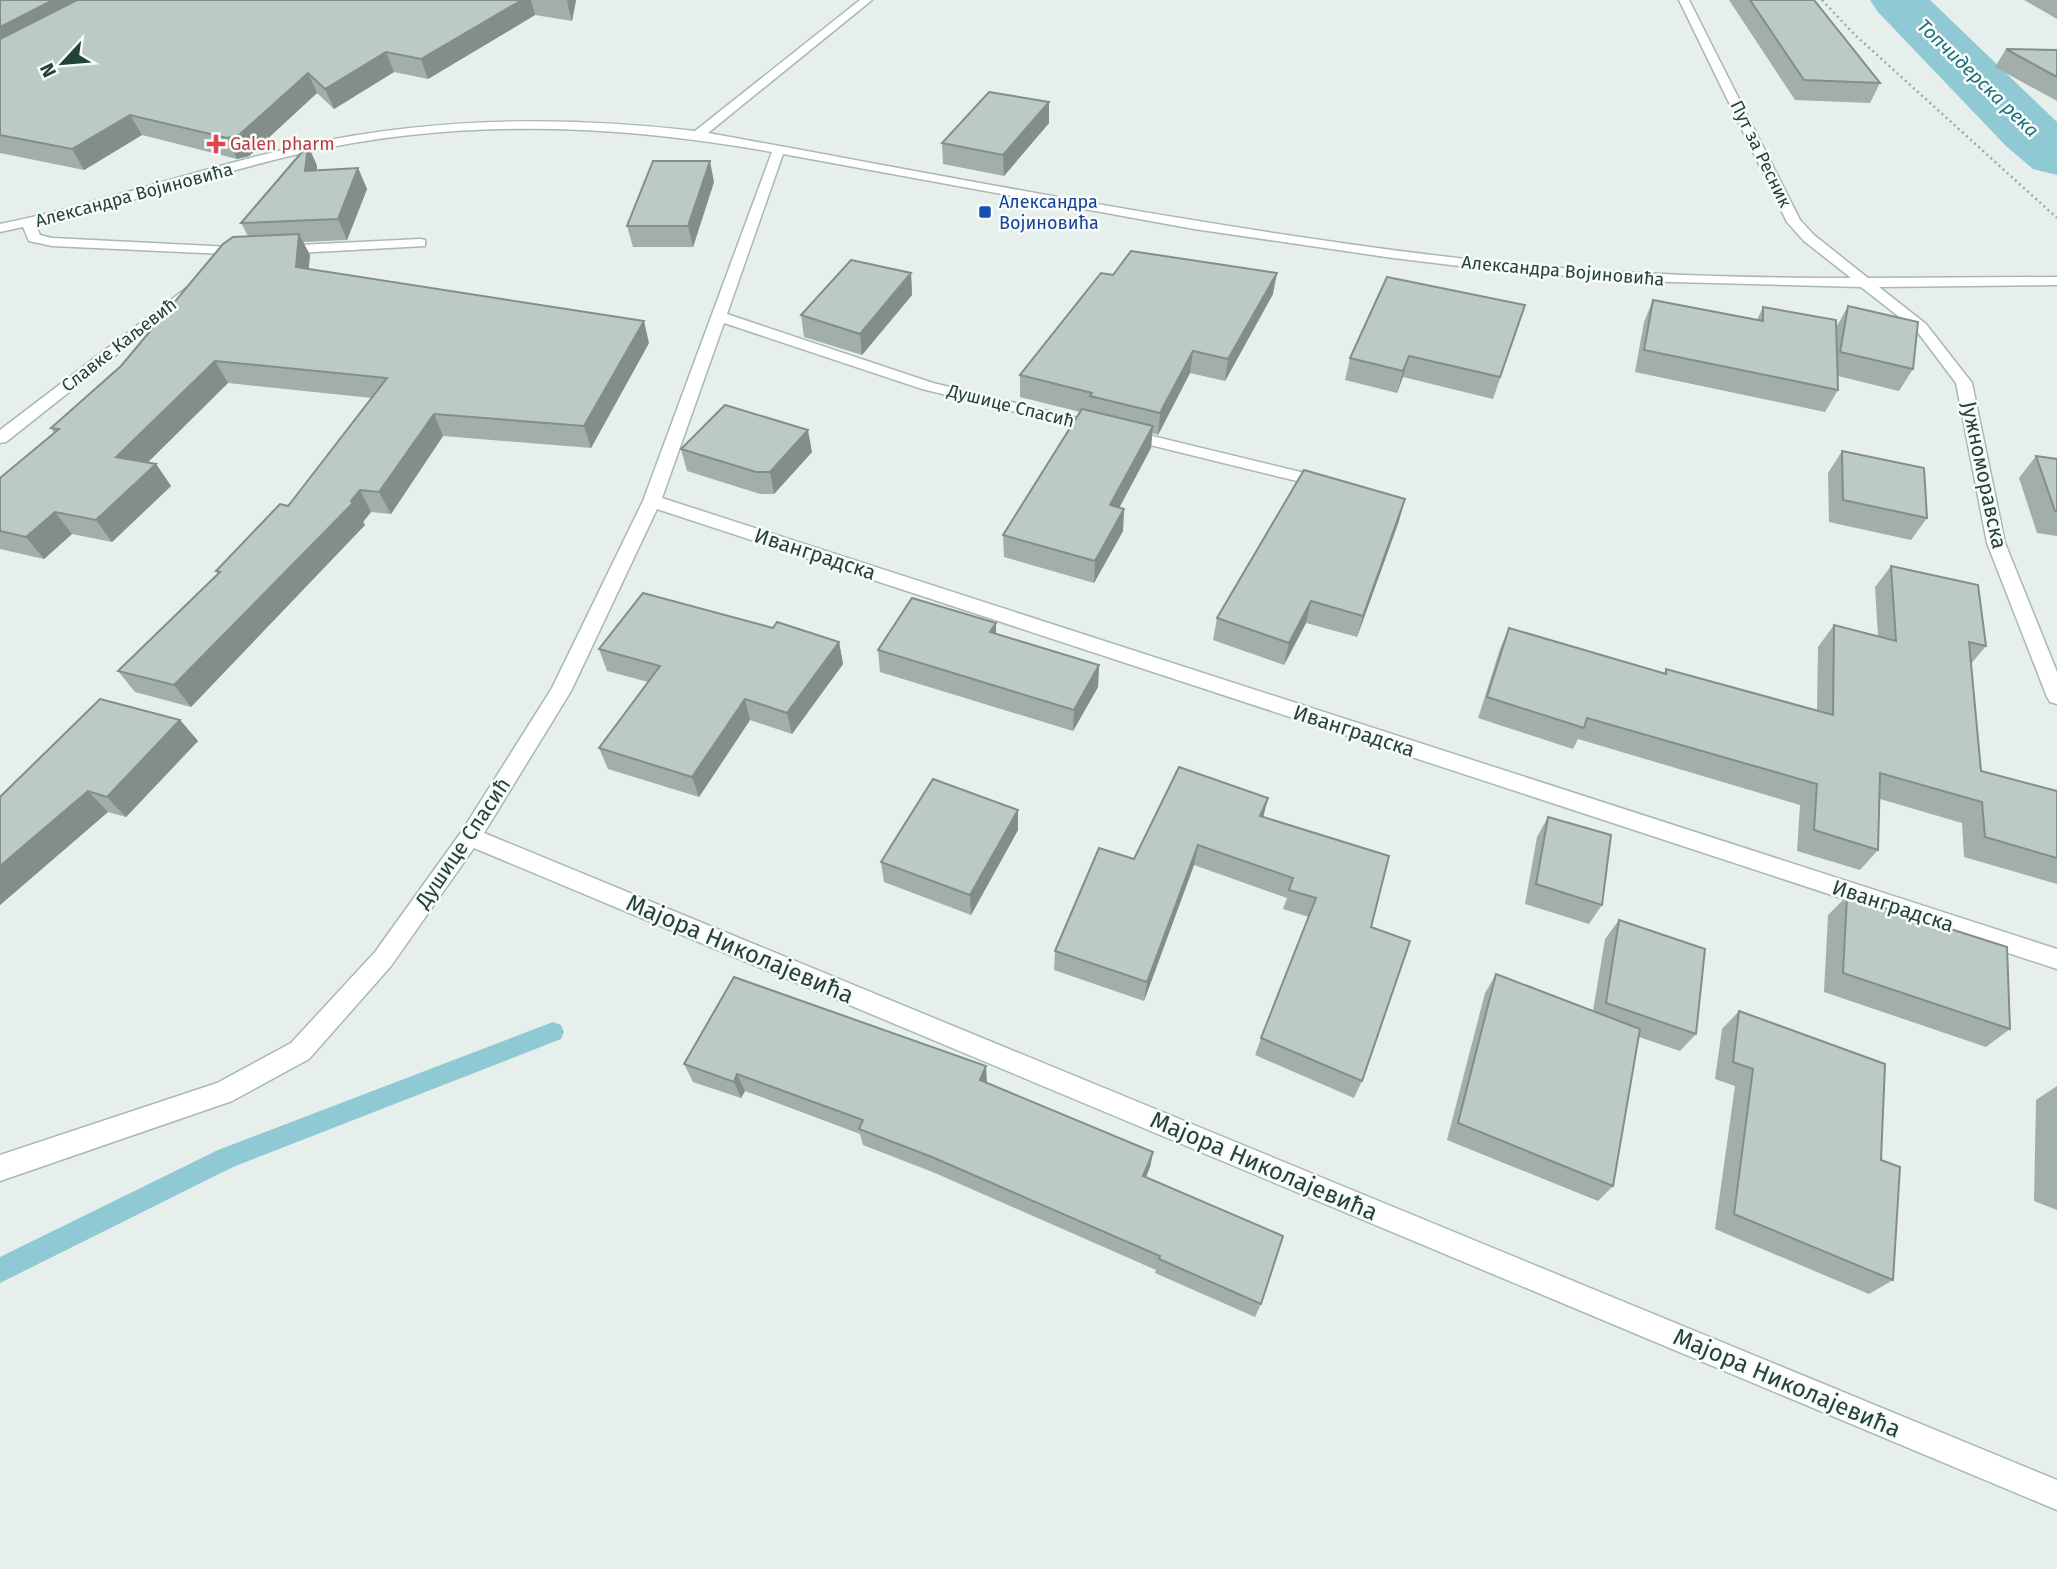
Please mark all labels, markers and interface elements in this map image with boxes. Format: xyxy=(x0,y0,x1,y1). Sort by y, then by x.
water label: Топчидерска река xyxy=(1913,14,2043,142)
north arrow xyxy=(28,28,98,98)
text: N xyxy=(35,60,61,81)
street label: Пут за Ресник xyxy=(1726,97,1797,212)
place label: Galen pharm xyxy=(230,133,335,155)
marker: Galen pharm xyxy=(208,136,224,152)
street label: Александра Војиновића xyxy=(33,158,235,232)
place label: Александра Војиновића xyxy=(999,191,1099,234)
marker: Александра Војиновића xyxy=(977,204,993,220)
street label: Александра Војиновића xyxy=(1461,251,1665,291)
street label: Славке Каљевић xyxy=(57,293,181,397)
street label: Душице Спасић xyxy=(944,379,1077,432)
street label: Јужноморавска xyxy=(1956,399,2012,551)
street label: Иванградска xyxy=(751,522,879,586)
street label: Иванградска xyxy=(1290,699,1418,763)
street label: Душице Спасић xyxy=(409,773,516,914)
street label: Иванградска xyxy=(1829,874,1957,938)
street label: Мајора Николајевића xyxy=(622,888,858,1010)
street label: Мајора Николајевића xyxy=(1146,1105,1382,1227)
street label: Мајора Николајевића xyxy=(1669,1322,1905,1444)

